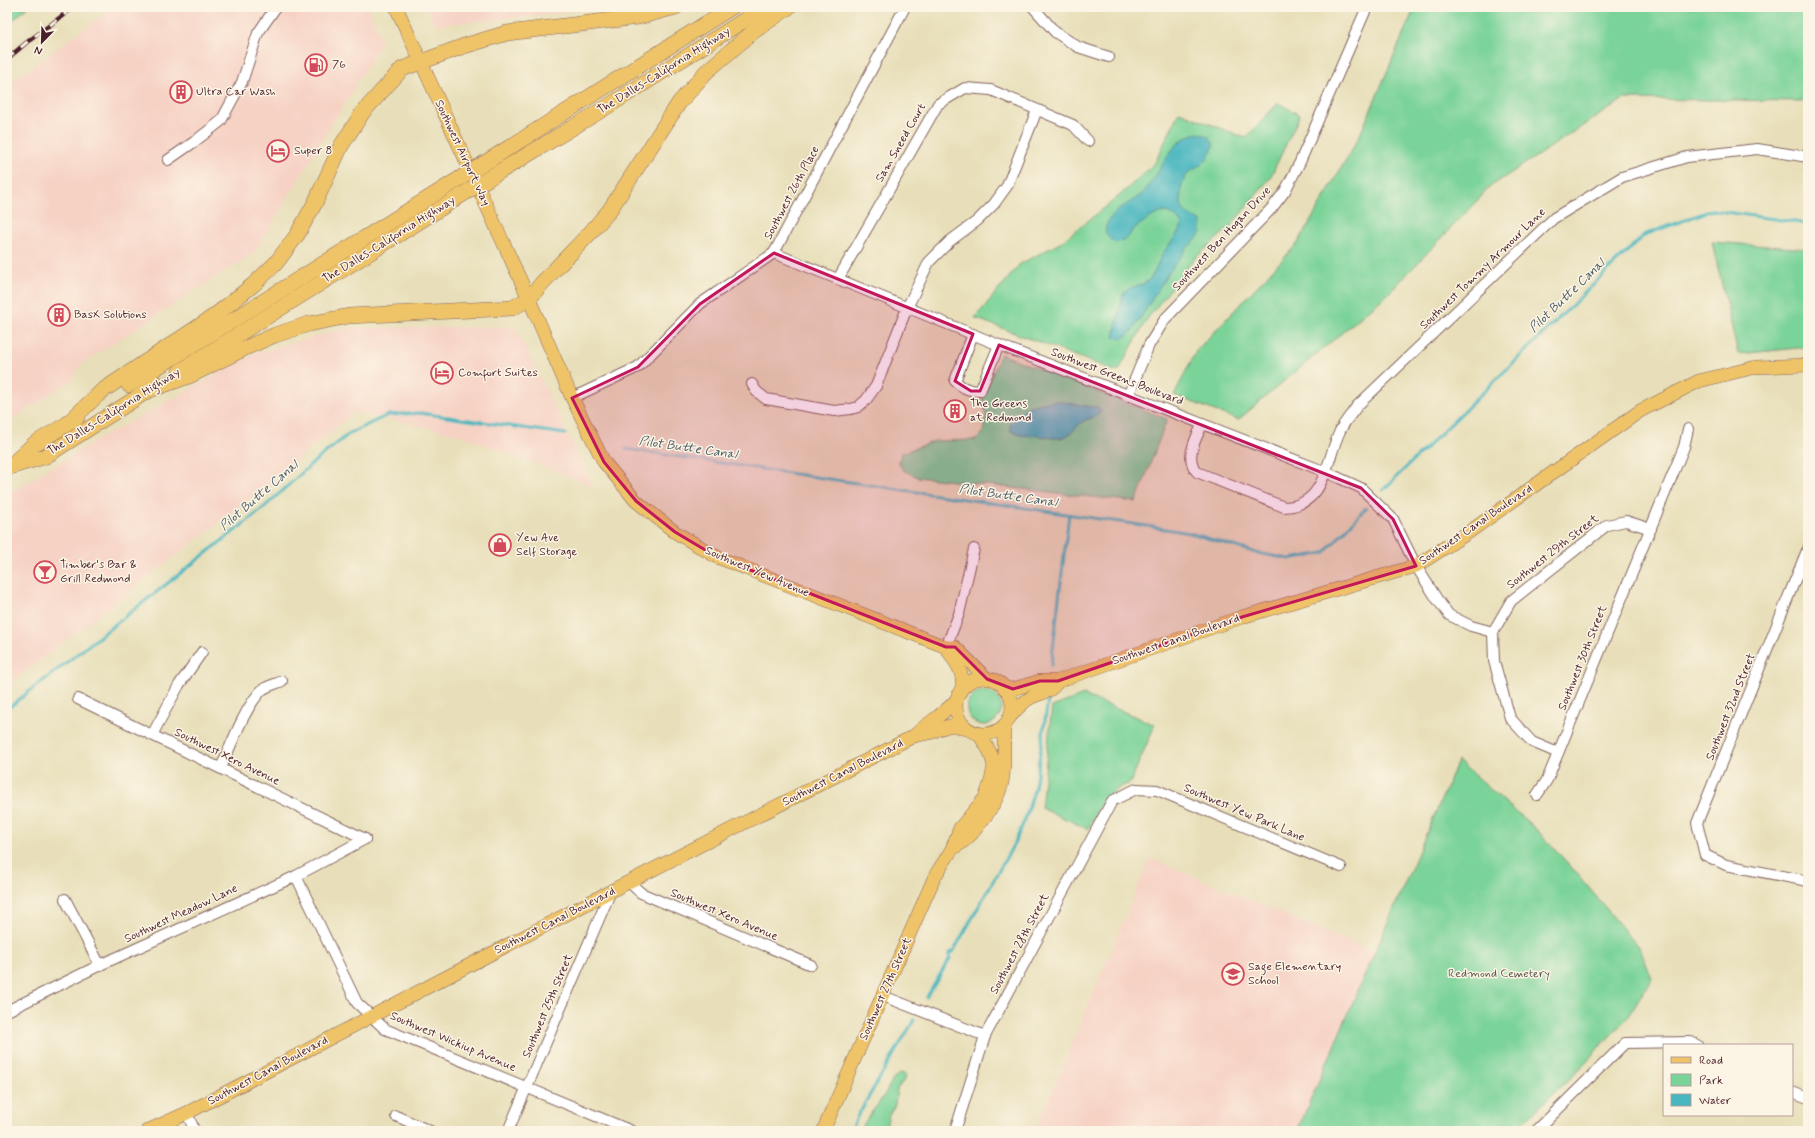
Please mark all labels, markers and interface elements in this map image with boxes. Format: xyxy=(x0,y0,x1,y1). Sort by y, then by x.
north arrow xyxy=(22,22,62,62)
street label: The Dalles-California Highway xyxy=(595,23,734,119)
text: N xyxy=(32,42,45,58)
fuel station icon: 76 xyxy=(303,52,329,78)
place label: 76 xyxy=(332,57,346,73)
building icon: Ultra Car Wash xyxy=(168,79,194,105)
place label: Ultra Car Wash xyxy=(196,84,276,100)
street label: Southwest Airport Way xyxy=(430,97,494,209)
street label: Sam Sneed Court xyxy=(872,100,930,185)
hotel icon: Super 8 xyxy=(265,138,291,164)
place label: Super 8 xyxy=(294,143,332,159)
street label: Southwest 26th Place xyxy=(761,143,823,243)
street label: Southwest Ben Hogan Drive xyxy=(1169,183,1275,295)
street label: The Dalles-California Highway xyxy=(320,192,459,288)
street label: Southwest Tommy Armour Lane xyxy=(1417,205,1549,333)
water label: Pilot Butte Canal xyxy=(1526,254,1610,336)
building icon: BasX Solutions xyxy=(46,302,72,328)
place label: BasX Solutions xyxy=(74,307,147,323)
street label: Southwest Greens Boulevard xyxy=(1049,344,1185,410)
hotel icon: Comfort Suites xyxy=(429,360,455,386)
street label: The Dalles-California Highway xyxy=(45,364,184,460)
place label: Comfort Suites xyxy=(458,365,538,382)
place label: The Greens at Redmond xyxy=(970,396,1032,426)
building icon: The Greens at Redmond xyxy=(942,398,968,424)
water label: Pilot Butte Canal xyxy=(638,433,741,464)
water label: Pilot Butte Canal xyxy=(216,456,304,535)
water label: Pilot Butte Canal xyxy=(958,481,1061,512)
street label: Southwest Canal Boulevard xyxy=(1416,481,1536,569)
street label: Southwest 29th Street xyxy=(1504,511,1602,593)
place label: Yew Ave Self Storage xyxy=(516,530,578,560)
shop icon: Yew Ave Self Storage xyxy=(487,532,513,558)
street label: Southwest Yew Avenue xyxy=(702,543,812,601)
place label: Timber's Bar & Grill Redmond xyxy=(60,557,137,587)
bar icon: Timber's Bar & Grill Redmond xyxy=(32,559,58,585)
street label: Southwest 30th Street xyxy=(1555,603,1611,713)
street label: Southwest Canal Boulevard xyxy=(1110,611,1242,669)
street label: Southwest 32nd Street xyxy=(1702,651,1760,763)
street label: Southwest Xero Avenue xyxy=(172,725,282,790)
street label: Southwest Canal Boulevard xyxy=(780,735,906,811)
street label: Southwest Yew Park Lane xyxy=(1181,780,1307,846)
street label: Southwest Meadow Lane xyxy=(122,881,240,947)
street label: Southwest Canal Boulevard xyxy=(492,883,618,959)
street label: Southwest Xero Avenue xyxy=(668,885,780,945)
street label: Southwest 28th Street xyxy=(987,891,1053,997)
street label: Southwest 27th Street xyxy=(856,935,916,1043)
street label: Southwest 25th Street xyxy=(519,951,577,1061)
place label: Sage Elementary School xyxy=(1248,959,1341,989)
school or university icon: Sage Elementary School xyxy=(1220,961,1246,987)
park label: Redmond Cemetery xyxy=(1448,966,1550,982)
street label: Southwest Wickiup Avenue xyxy=(388,1008,519,1076)
street label: Southwest Canal Boulevard xyxy=(205,1033,331,1109)
legend xyxy=(1663,1044,1793,1116)
text: Road xyxy=(1699,1053,1723,1069)
text: Park xyxy=(1699,1073,1723,1089)
text: Water xyxy=(1699,1093,1731,1109)

